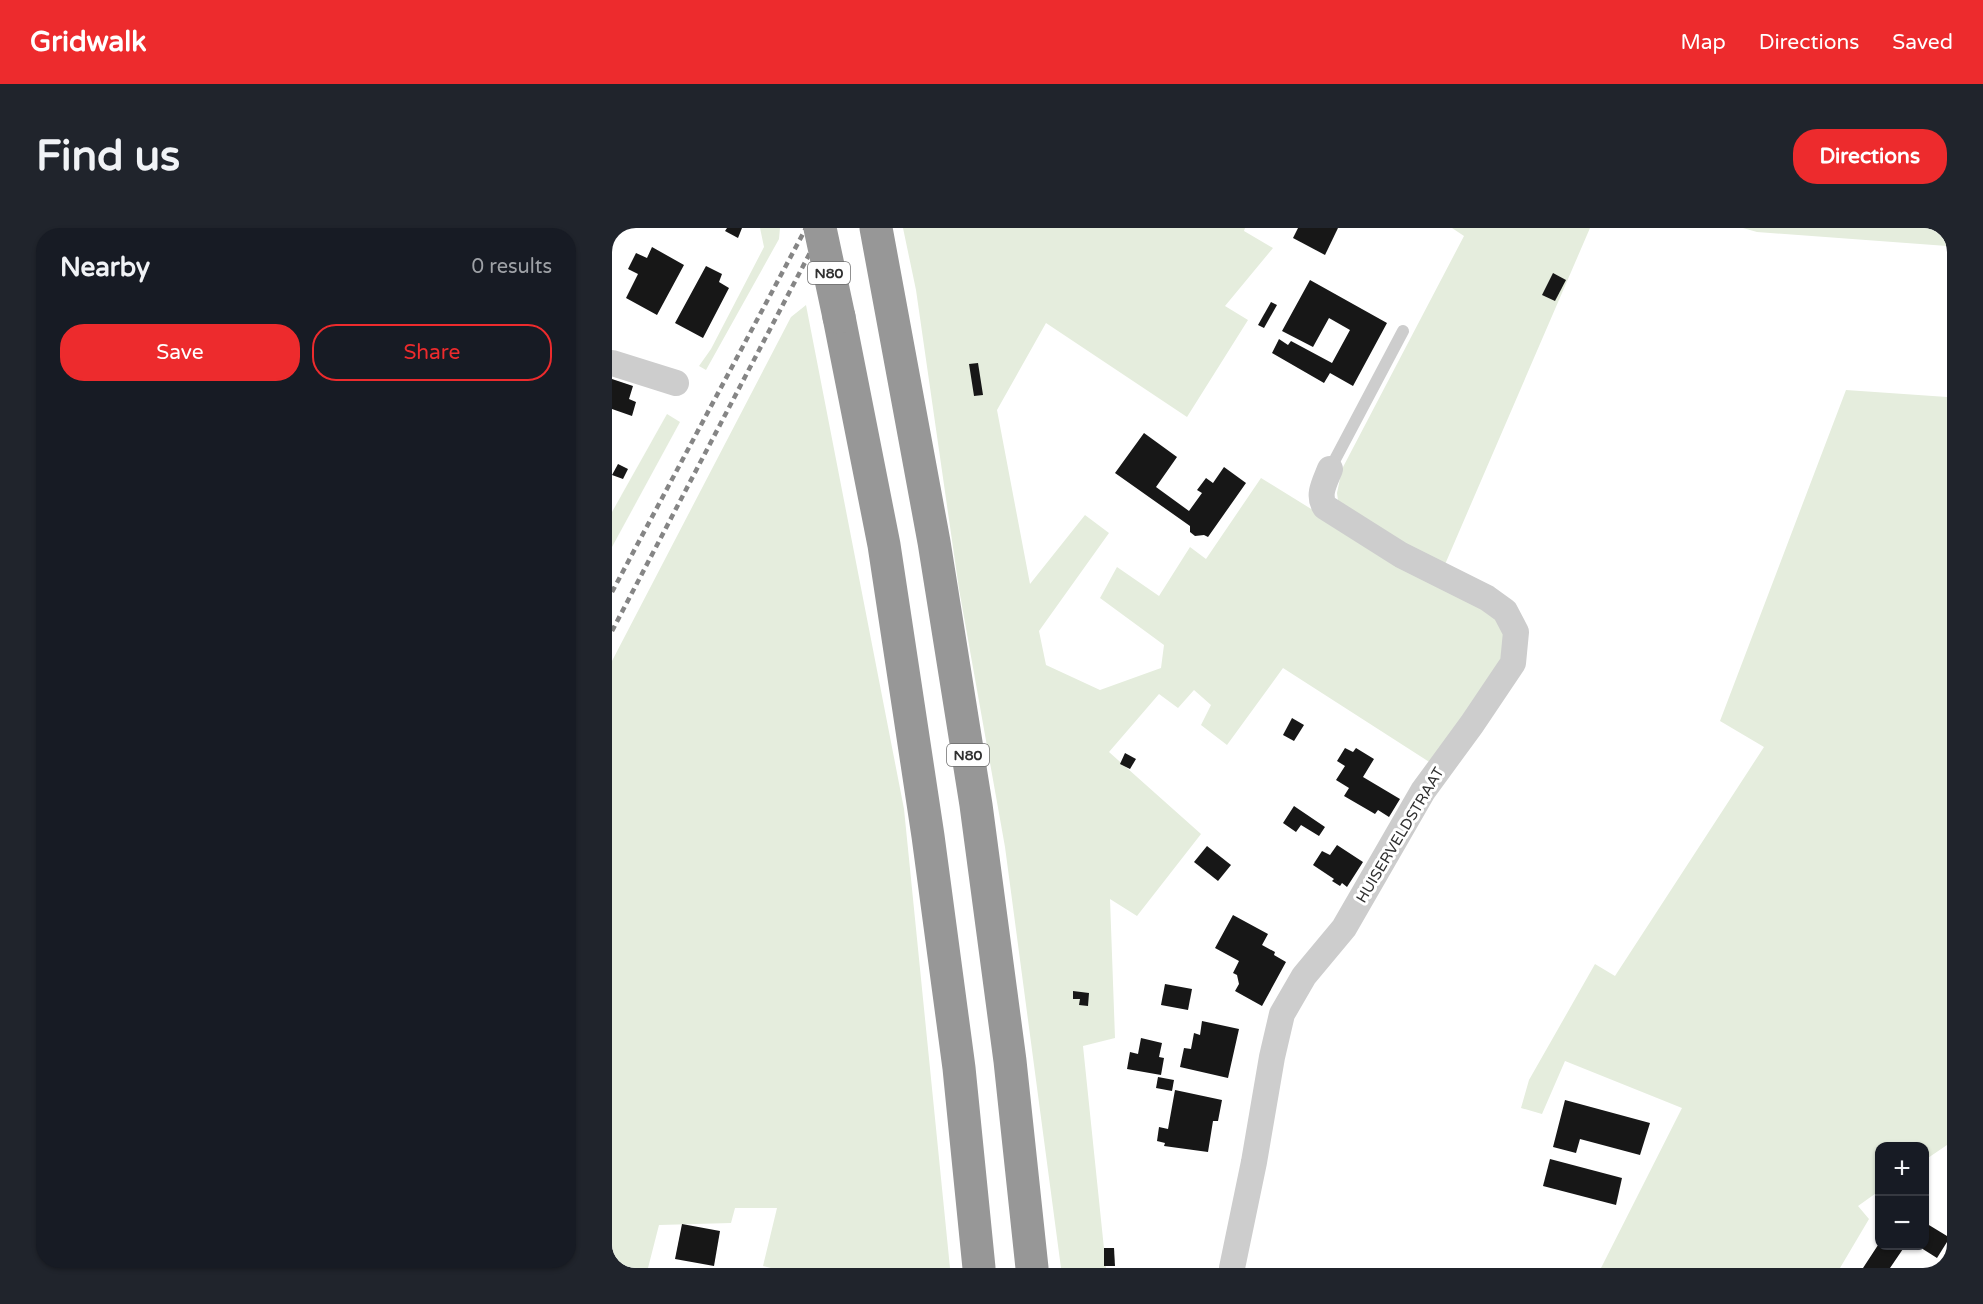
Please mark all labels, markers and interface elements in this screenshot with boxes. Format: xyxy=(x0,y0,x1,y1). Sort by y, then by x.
text: Gridwalk xyxy=(30,25,147,59)
text: Map xyxy=(1680,30,1726,55)
text: Directions xyxy=(1759,30,1859,55)
text: Saved xyxy=(1892,30,1953,55)
button: Directions xyxy=(1793,129,1947,184)
text: Find us xyxy=(36,131,180,182)
text: Nearby xyxy=(60,252,150,283)
text: 0 results xyxy=(472,255,552,279)
road number: N80 xyxy=(808,262,850,284)
button: Save xyxy=(60,324,300,381)
button: Share xyxy=(312,324,552,381)
road number: N80 xyxy=(947,744,989,766)
street label: HUISERVELDSTRAAT xyxy=(1352,764,1448,906)
map controls xyxy=(1875,1142,1929,1250)
button: + xyxy=(1875,1142,1929,1196)
button: − xyxy=(1875,1196,1929,1250)

